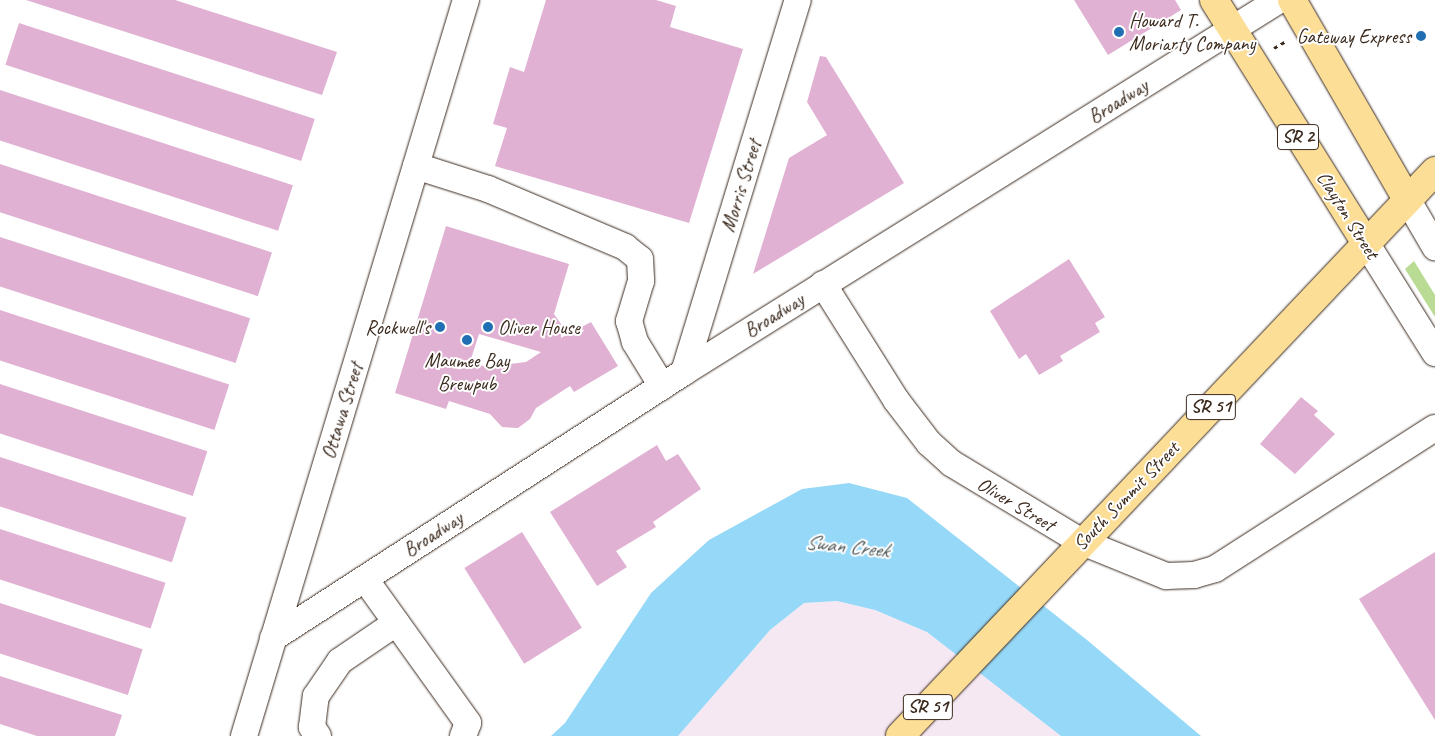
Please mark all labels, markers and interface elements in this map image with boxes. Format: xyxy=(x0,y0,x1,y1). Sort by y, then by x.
place label: Howard T. Moriarty Company xyxy=(1129,9,1254,56)
place label: Gateway Express xyxy=(1297,24,1411,48)
marker: Howard T. Moriarty Company xyxy=(1113,26,1125,38)
marker: Gateway Express xyxy=(1415,30,1427,42)
street label: Broadway xyxy=(1084,73,1152,129)
road number: SR 2 xyxy=(1277,120,1319,154)
street label: Morris Street xyxy=(716,137,766,235)
street label: Clayton Street xyxy=(1311,166,1385,264)
street label: Broadway xyxy=(740,287,808,343)
place label: Rockwell's xyxy=(365,315,430,339)
place label: Oliver House xyxy=(498,315,580,339)
marker: Rockwell's xyxy=(434,321,446,333)
marker: Oliver House xyxy=(482,321,494,333)
marker: Maumee Bay Brewpub xyxy=(461,334,473,346)
place label: Maumee Bay Brewpub xyxy=(424,348,510,395)
street label: Ottawa Street xyxy=(316,360,368,462)
road number: SR 51 xyxy=(1185,391,1237,424)
street label: South Summit Street xyxy=(1068,436,1184,556)
street label: Oliver Street xyxy=(973,472,1059,536)
street label: Broadway xyxy=(399,506,467,562)
water label: Swan Creek xyxy=(804,529,890,563)
road number: SR 51 xyxy=(902,690,954,724)

